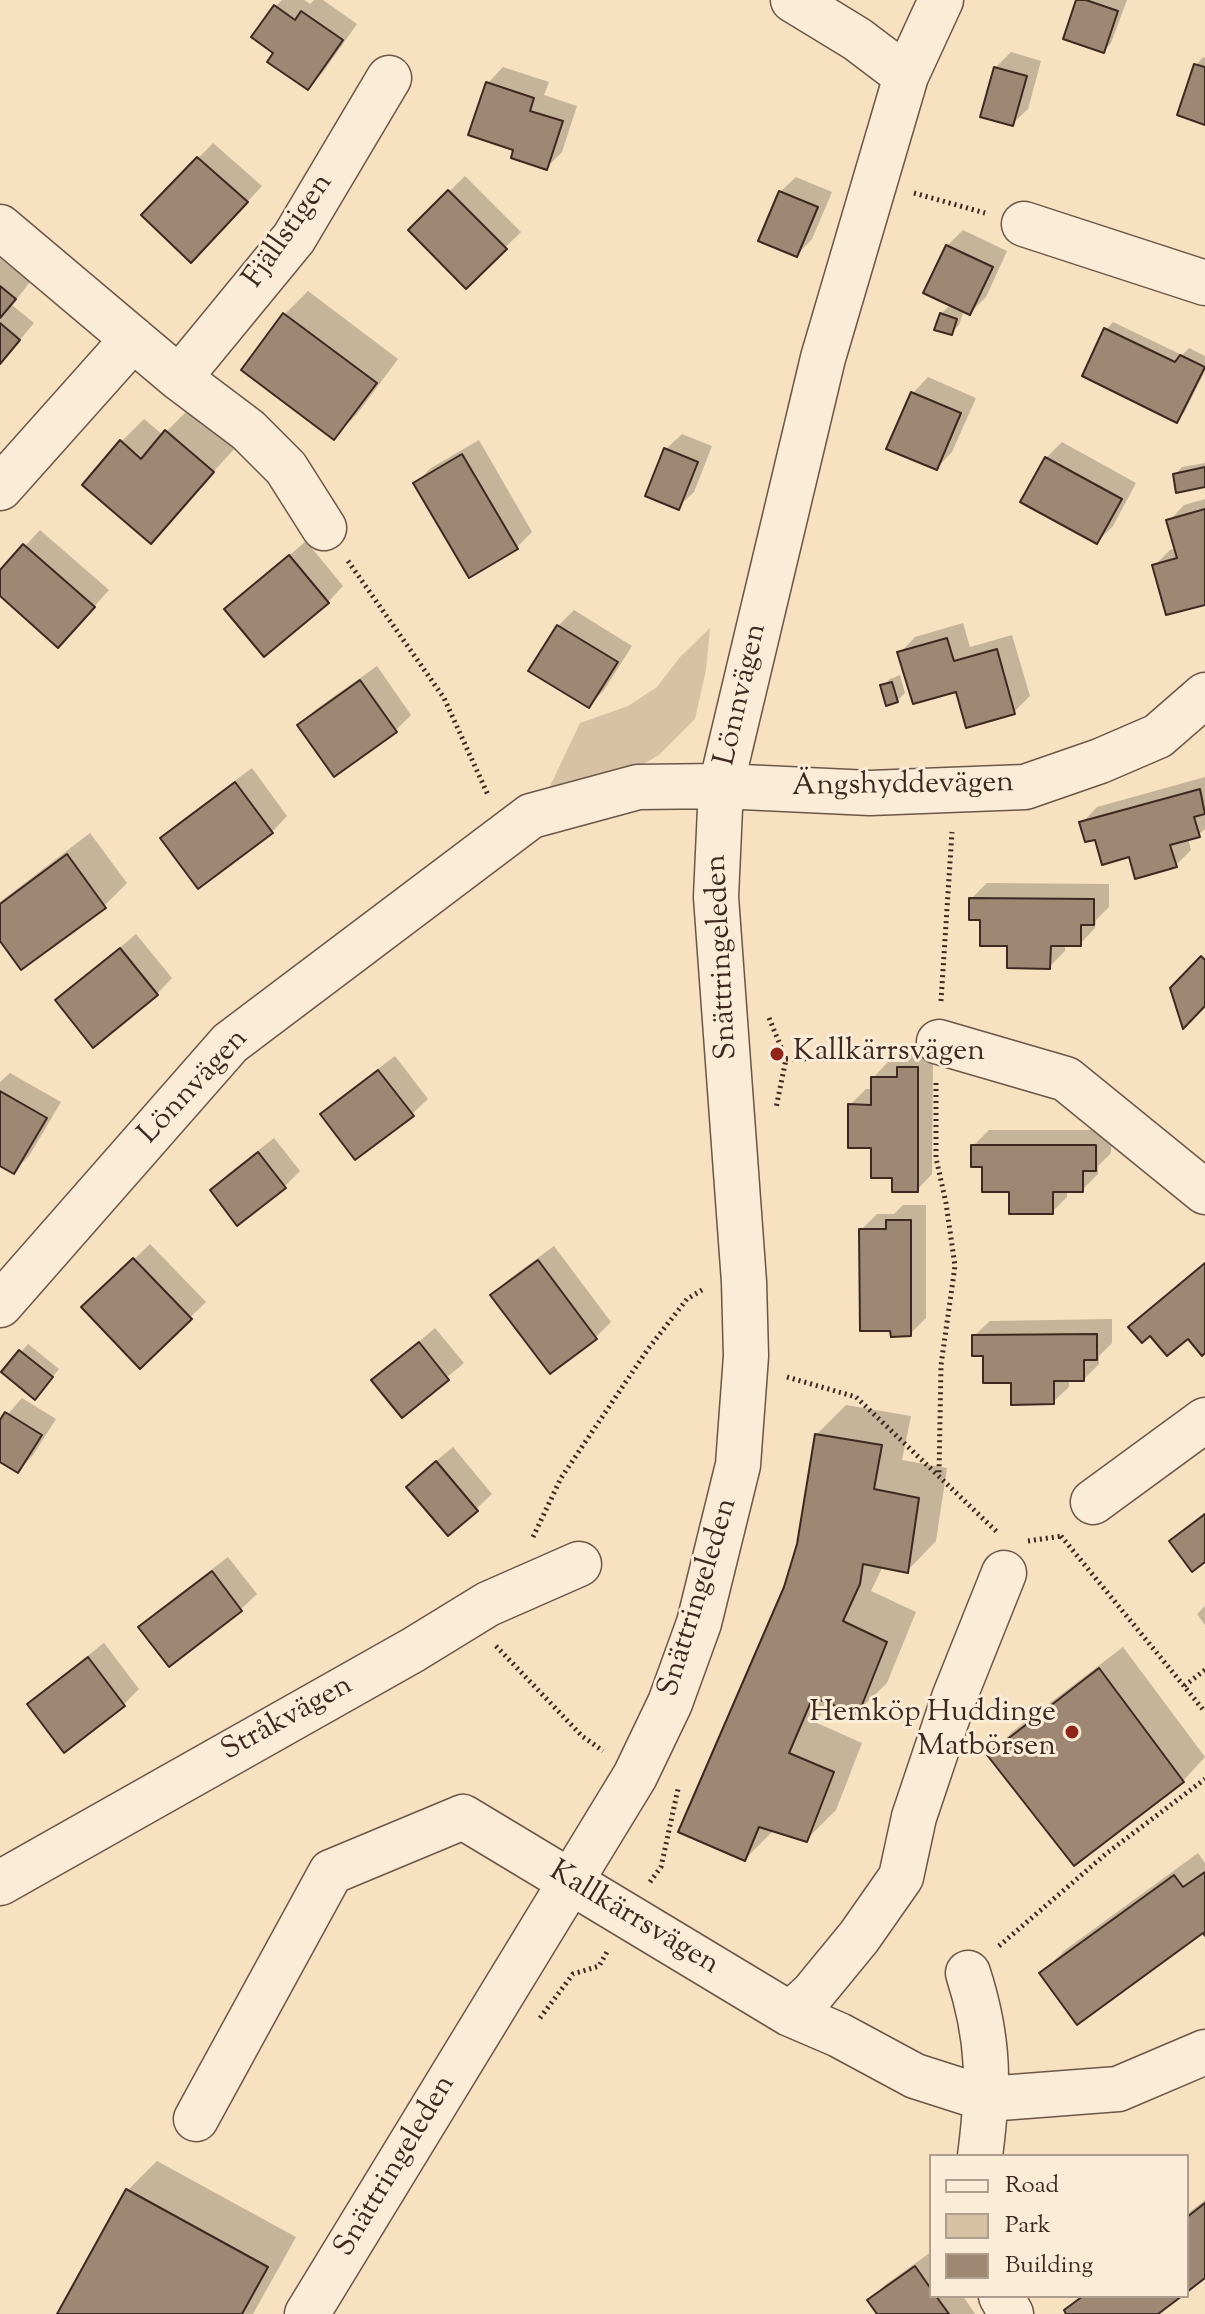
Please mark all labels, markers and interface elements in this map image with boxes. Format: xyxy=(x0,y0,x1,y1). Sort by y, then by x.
street label: Fjällstigen xyxy=(237,168,343,296)
street label: Lönnvägen xyxy=(709,621,777,769)
street label: Ängshyddevägen xyxy=(792,767,1014,807)
street label: Snättringeleden xyxy=(701,853,747,1061)
street label: Lönnvägen xyxy=(133,1023,257,1153)
place label: Kallkärrsvägen xyxy=(793,1036,985,1072)
marker: Kallkärrsvägen xyxy=(768,1045,786,1063)
street label: Snättringeleden xyxy=(653,1494,747,1702)
street label: Stråkvägen xyxy=(216,1669,360,1771)
place label: Hemköp Huddinge Matbörsen xyxy=(810,1697,1056,1768)
marker: Hemköp Huddinge Matbörsen xyxy=(1063,1723,1081,1741)
street label: Kallkärrsvägen xyxy=(541,1855,725,1985)
street label: Snättringeleden xyxy=(329,2070,465,2264)
legend xyxy=(929,2154,1189,2298)
text: Road xyxy=(1005,2169,1059,2203)
text: Park xyxy=(1005,2209,1051,2243)
text: Building xyxy=(1005,2249,1093,2283)

